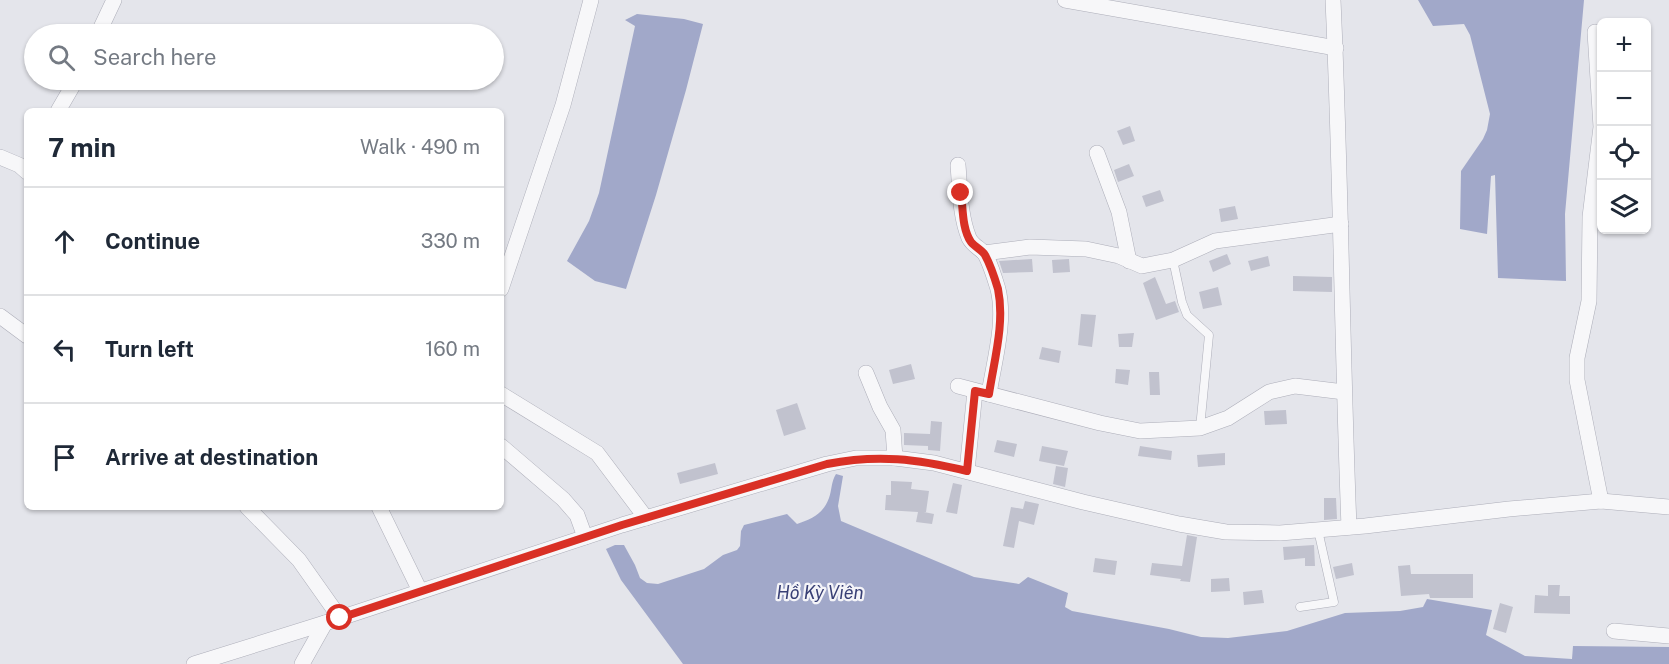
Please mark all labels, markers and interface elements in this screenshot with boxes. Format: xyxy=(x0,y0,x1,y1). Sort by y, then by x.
map controls xyxy=(1597,18,1651,234)
button: + xyxy=(1597,18,1651,72)
search box xyxy=(24,24,504,90)
icon: search xyxy=(45,41,78,74)
text: Search here xyxy=(93,44,217,70)
button: − xyxy=(1597,72,1651,126)
button: locate xyxy=(1597,126,1651,180)
text: 7 min xyxy=(48,132,116,163)
text: Walk · 490 m xyxy=(360,135,480,159)
route end xyxy=(947,179,973,205)
button: layers xyxy=(1597,180,1651,234)
icon: ahead xyxy=(48,225,81,258)
text: Continue xyxy=(105,228,200,254)
text: 330 m xyxy=(421,229,480,253)
icon: left xyxy=(48,333,81,366)
text: Turn left xyxy=(105,336,194,362)
text: 160 m xyxy=(425,337,480,361)
icon: arrive xyxy=(48,441,81,474)
text: Arrive at destination xyxy=(105,444,318,470)
water label: Hồ Kỳ Viên xyxy=(776,582,864,603)
route start xyxy=(326,604,352,630)

